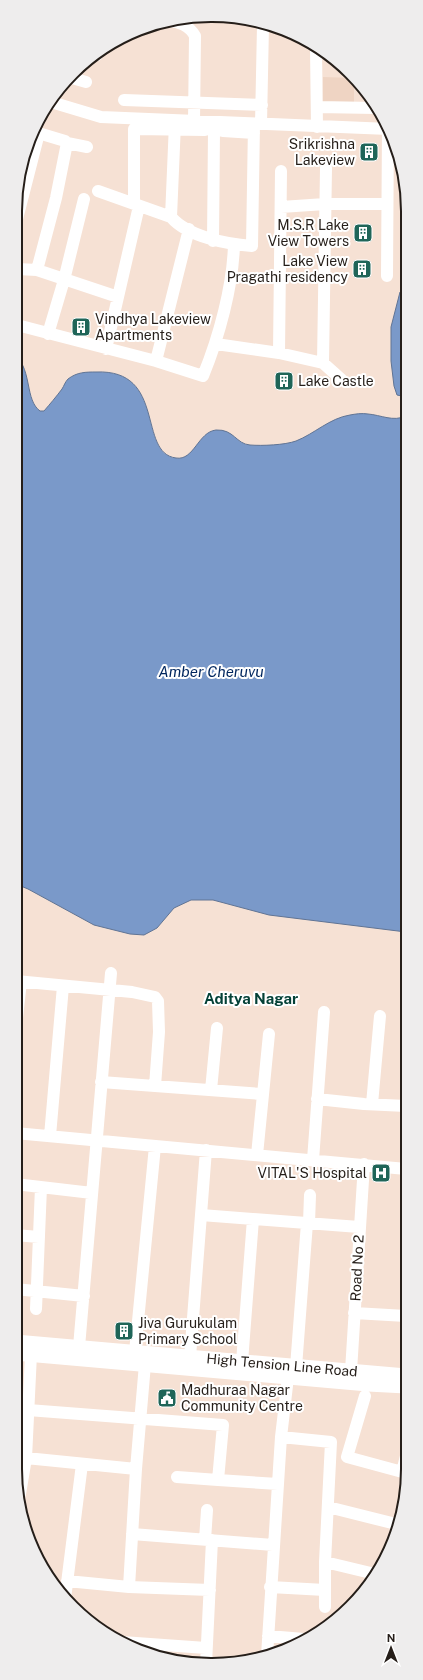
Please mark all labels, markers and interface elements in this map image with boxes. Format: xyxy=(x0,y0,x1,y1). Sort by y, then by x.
place label: Srikrishna Lakeview xyxy=(289,136,355,168)
building icon: Srikrishna Lakeview xyxy=(358,141,380,163)
place label: M.S.R Lake View Towers xyxy=(268,217,349,249)
building icon: M.S.R Lake View Towers xyxy=(352,222,374,244)
place label: Lake View Pragathi residency xyxy=(227,253,349,285)
building icon: Lake View Pragathi residency xyxy=(351,258,373,280)
place label: Vindhya Lakeview Apartments xyxy=(95,311,211,343)
building icon: Vindhya Lakeview Apartments xyxy=(70,316,92,338)
building icon: Lake Castle xyxy=(273,370,295,392)
place label: Lake Castle xyxy=(298,373,374,389)
water label: Amber Cheruvu xyxy=(158,663,264,680)
district label: Aditya Nagar xyxy=(204,990,298,1007)
hospital icon: VITAL'S Hospital xyxy=(370,1162,392,1184)
place label: VITAL'S Hospital xyxy=(258,1165,367,1181)
street label: Road No 2 xyxy=(347,1234,367,1302)
place label: Jiva Gurukulam Primary School xyxy=(138,1315,237,1347)
building icon: Jiva Gurukulam Primary School xyxy=(113,1320,135,1342)
street label: High Tension Line Road xyxy=(206,1350,358,1380)
place label: Madhuraa Nagar Community Centre xyxy=(181,1382,303,1414)
public building icon: Madhuraa Nagar Community Centre xyxy=(156,1387,178,1409)
north arrow xyxy=(371,1628,411,1668)
text: N xyxy=(387,1632,395,1644)

